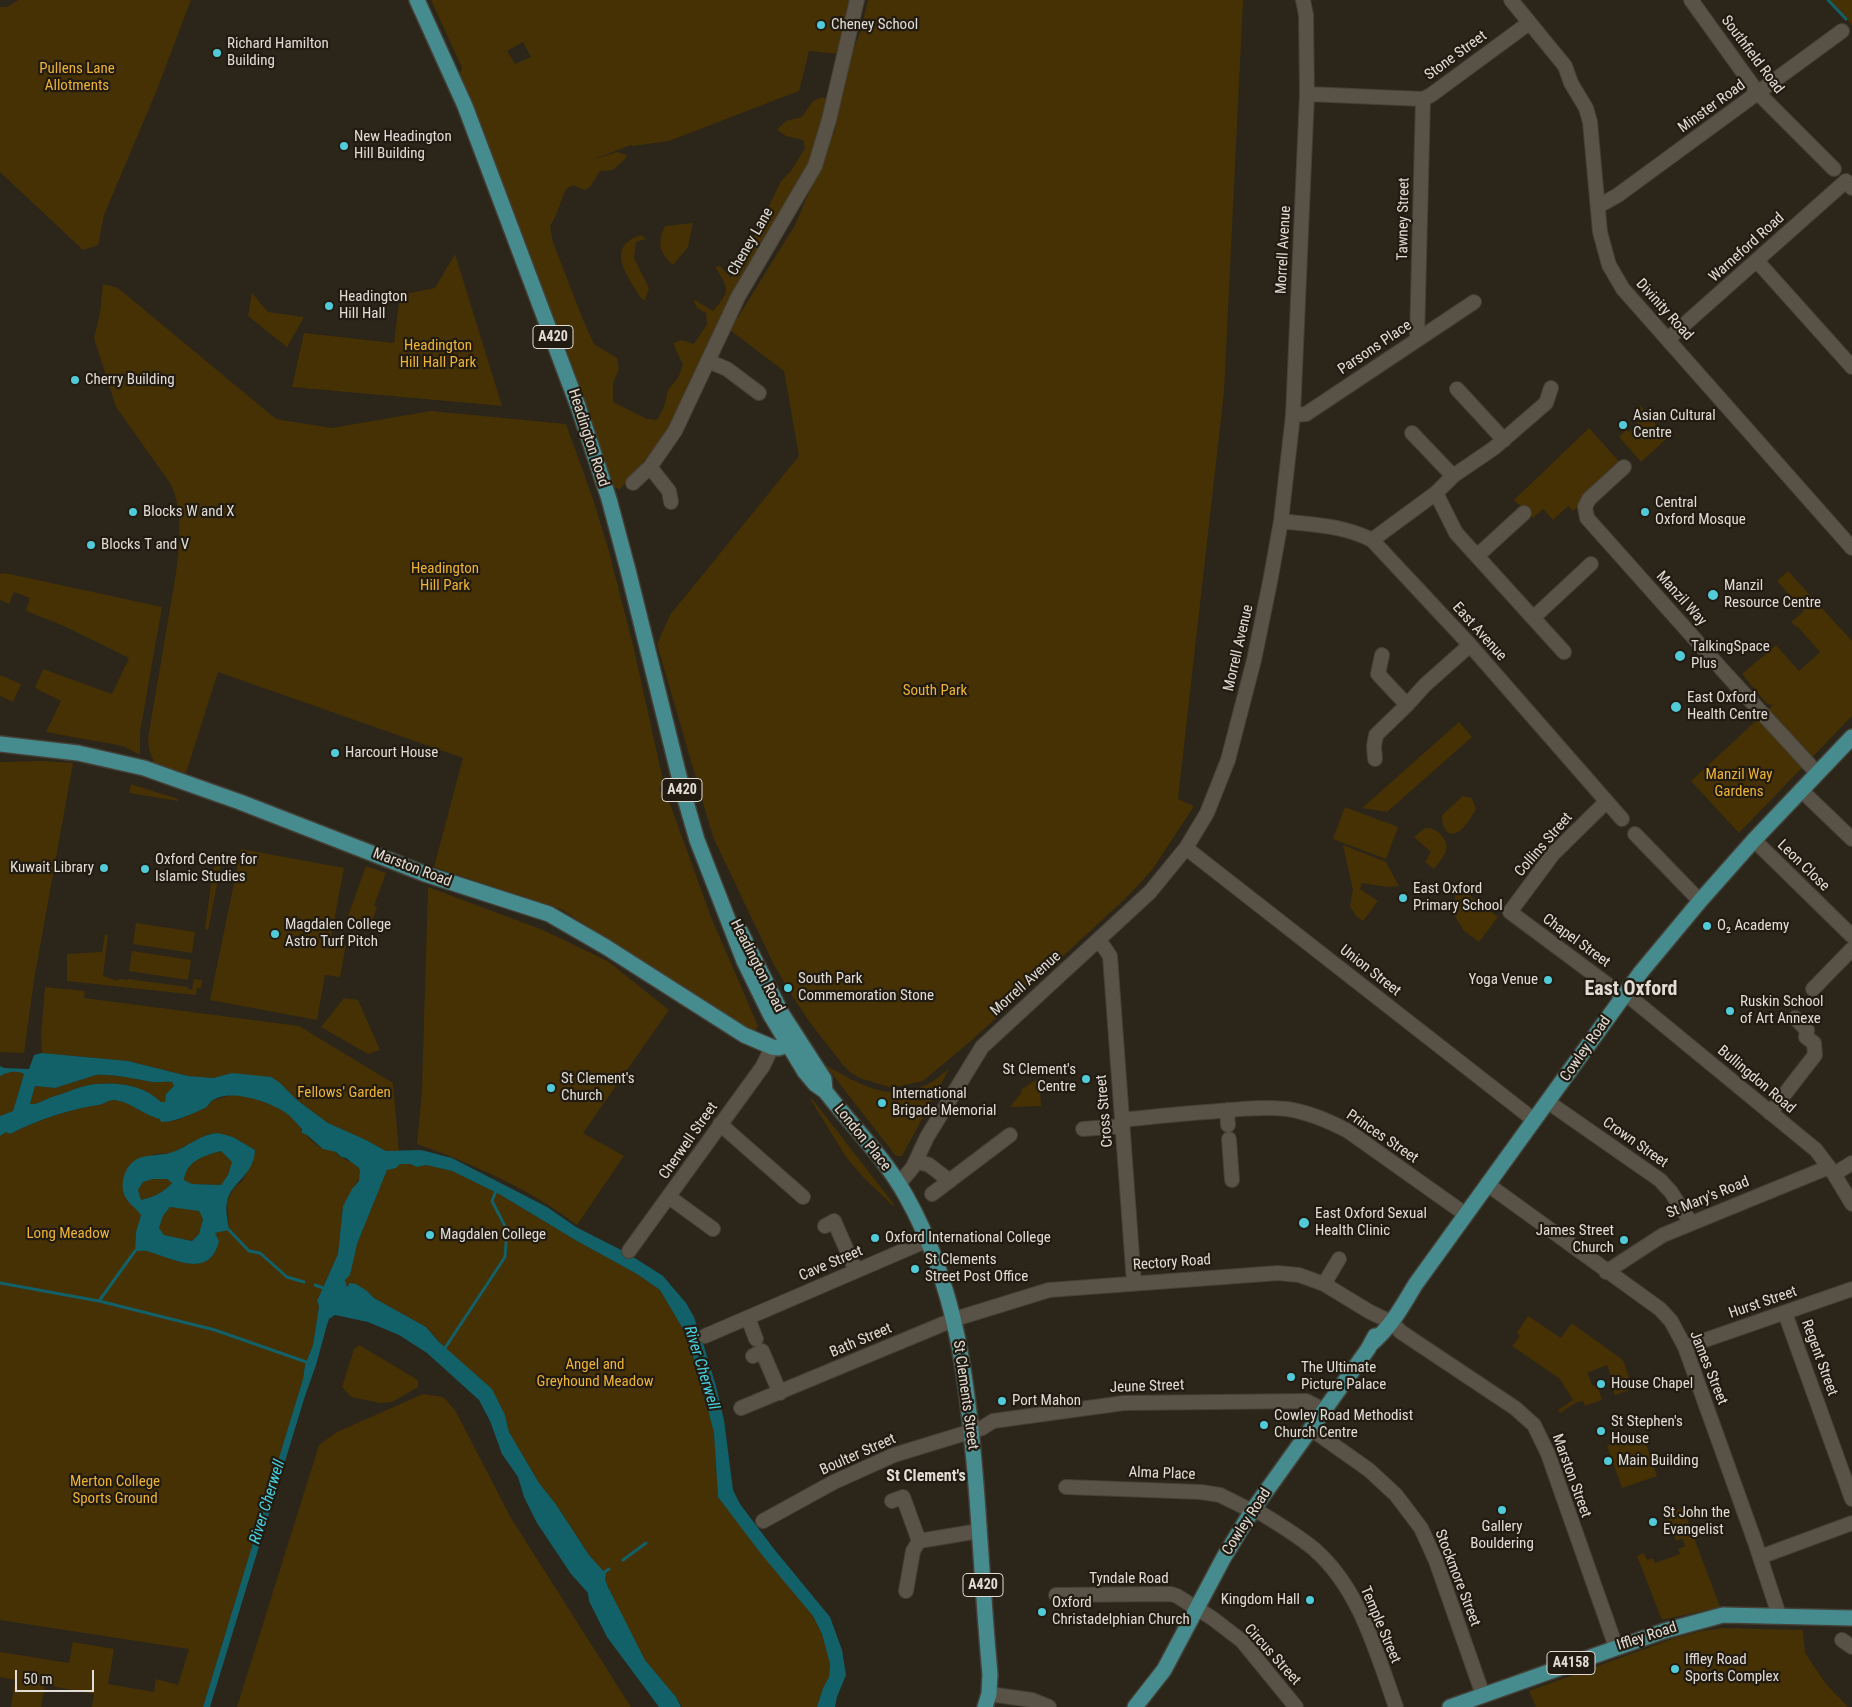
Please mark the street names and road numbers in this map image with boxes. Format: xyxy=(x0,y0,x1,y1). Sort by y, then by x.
street label: Southfield Road xyxy=(1717,12,1787,98)
street label: Stone Street xyxy=(1421,27,1491,85)
street label: Minster Road xyxy=(1675,77,1749,137)
street label: Tawney Street xyxy=(1394,177,1414,261)
street label: Cheney Lane xyxy=(724,205,778,279)
street label: Morrell Avenue xyxy=(1273,205,1295,295)
street label: Warneford Road xyxy=(1706,210,1788,286)
street label: Divinity Road xyxy=(1632,275,1696,345)
street label: Parsons Place xyxy=(1335,317,1415,379)
road number: A420 xyxy=(533,326,573,348)
street label: Headington Road xyxy=(564,387,612,489)
street label: Manzil Way xyxy=(1652,568,1710,630)
street label: East Avenue xyxy=(1448,599,1510,665)
street label: Morrell Avenue xyxy=(1220,603,1258,693)
road number: A420 xyxy=(662,778,702,802)
street label: Collins Street xyxy=(1511,809,1577,881)
street label: Leon Close xyxy=(1773,837,1833,895)
street label: Marston Road xyxy=(370,845,454,891)
street label: Chapel Street xyxy=(1539,910,1613,972)
street label: Headington Road xyxy=(726,917,788,1015)
street label: Union Street xyxy=(1336,942,1404,1000)
street label: Morrell Avenue xyxy=(987,948,1065,1020)
street label: Cowley Road xyxy=(1557,1013,1615,1085)
street label: Bullingdon Road xyxy=(1713,1042,1799,1118)
street label: Cross Street xyxy=(1093,1074,1117,1148)
street label: Cherwell Street xyxy=(656,1099,722,1183)
street label: London Place xyxy=(830,1101,894,1175)
street label: Princes Street xyxy=(1343,1106,1421,1168)
street label: Crown Street xyxy=(1599,1114,1671,1172)
street label: St Mary's Road xyxy=(1664,1173,1752,1223)
street label: Cave Street xyxy=(796,1243,866,1285)
street label: Rectory Road xyxy=(1132,1251,1212,1275)
street label: Hurst Street xyxy=(1727,1283,1799,1323)
street label: Regent Street xyxy=(1797,1317,1841,1399)
street label: Bath Street xyxy=(827,1320,895,1362)
street label: James Street xyxy=(1685,1328,1731,1408)
street label: St Clements Street xyxy=(948,1339,982,1451)
street label: Jeune Street xyxy=(1109,1377,1185,1397)
street label: Boulter Street xyxy=(817,1430,899,1480)
street label: Marston Street xyxy=(1548,1432,1594,1520)
street label: Alma Place xyxy=(1128,1464,1196,1484)
street label: Cowley Road xyxy=(1219,1485,1275,1559)
street label: Stockmore Street xyxy=(1430,1527,1484,1629)
street label: Tyndale Road xyxy=(1089,1570,1169,1588)
road number: A420 xyxy=(963,1574,1003,1596)
street label: Temple Street xyxy=(1356,1584,1404,1666)
street label: Iffley Road xyxy=(1615,1619,1679,1655)
street label: Circus Street xyxy=(1240,1621,1304,1689)
road number: A4158 xyxy=(1547,1652,1595,1675)

